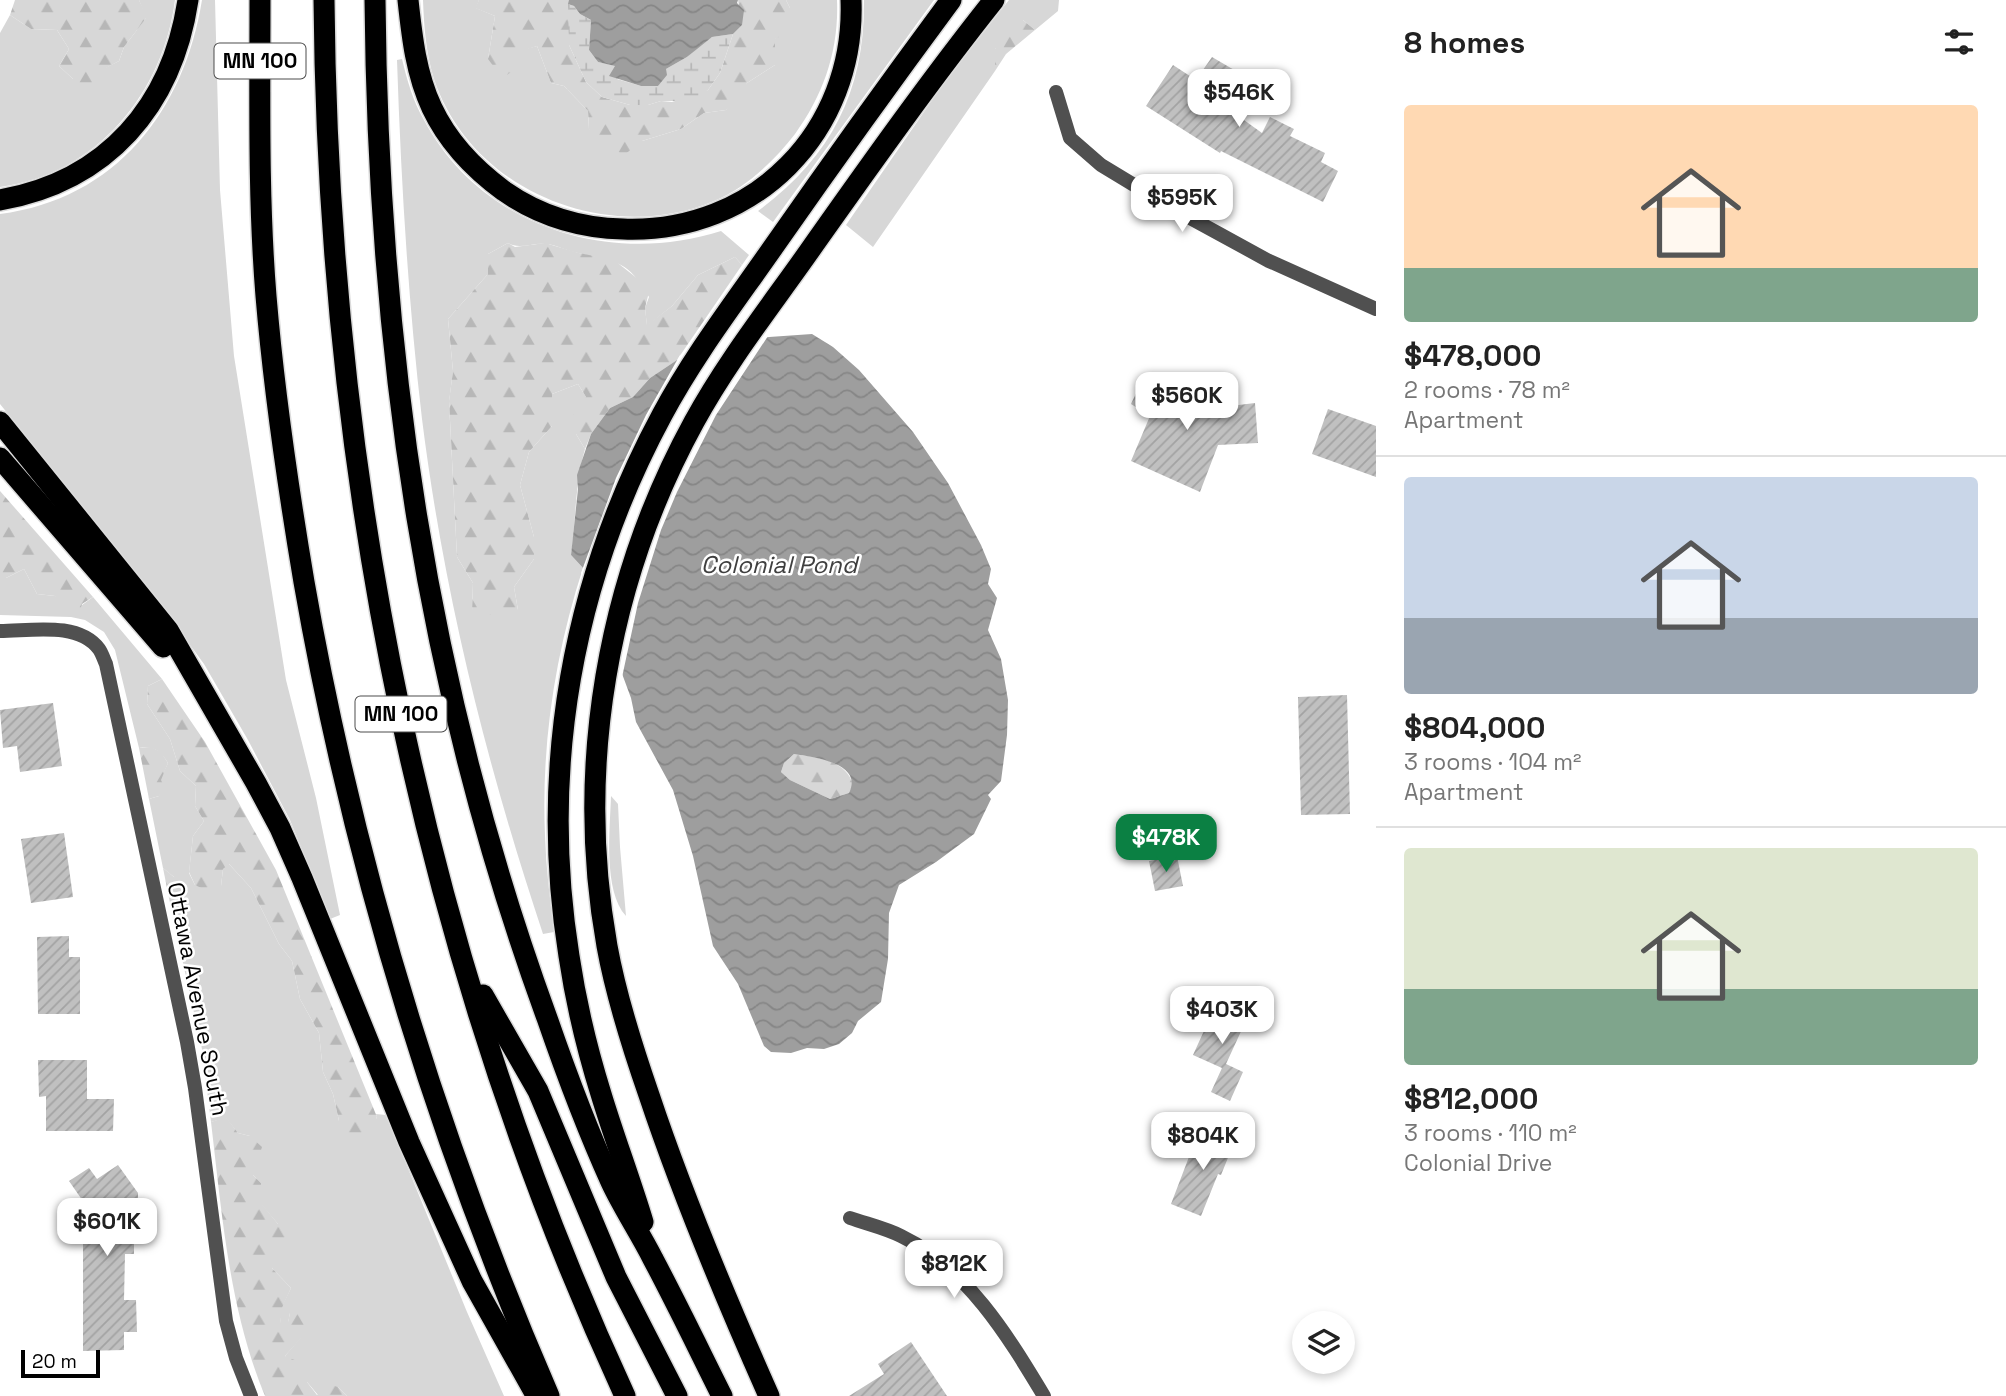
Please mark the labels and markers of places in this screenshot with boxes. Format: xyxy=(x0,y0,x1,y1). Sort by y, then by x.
pin: $546K xyxy=(1190,69,1288,129)
pin: $595K xyxy=(1133,174,1231,234)
pin: $560K xyxy=(1138,372,1236,432)
pin: $478K xyxy=(1117,814,1215,874)
pin: $403K xyxy=(1173,986,1271,1046)
pin: $804K xyxy=(1154,1112,1252,1172)
pin: $601K xyxy=(58,1198,156,1258)
pin: $812K xyxy=(905,1240,1003,1300)

